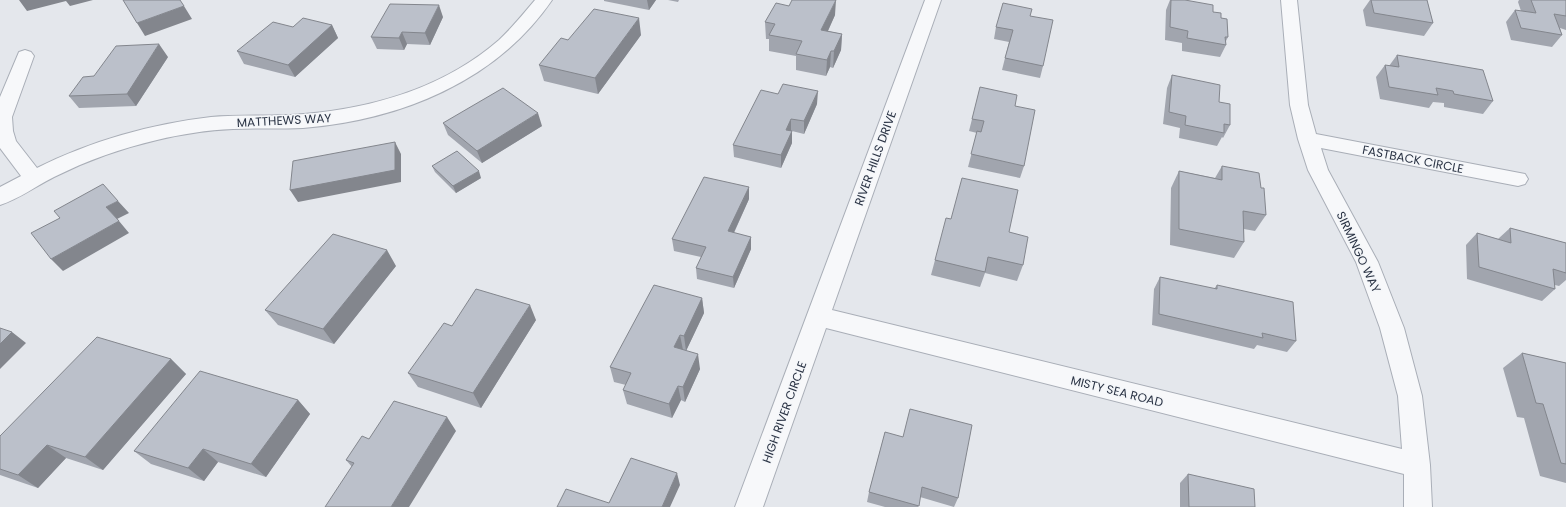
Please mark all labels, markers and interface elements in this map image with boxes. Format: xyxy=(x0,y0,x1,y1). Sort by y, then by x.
street label: RIVER HILLS DRIVE xyxy=(850,108,900,208)
street label: MATTHEWS WAY xyxy=(236,109,332,131)
street label: FASTBACK CIRCLE xyxy=(1361,141,1465,177)
street label: SIRMINGO WAY xyxy=(1333,209,1385,295)
street label: HIGH RIVER CIRCLE xyxy=(758,359,810,465)
street label: MISTY SEA ROAD xyxy=(1069,371,1165,411)

